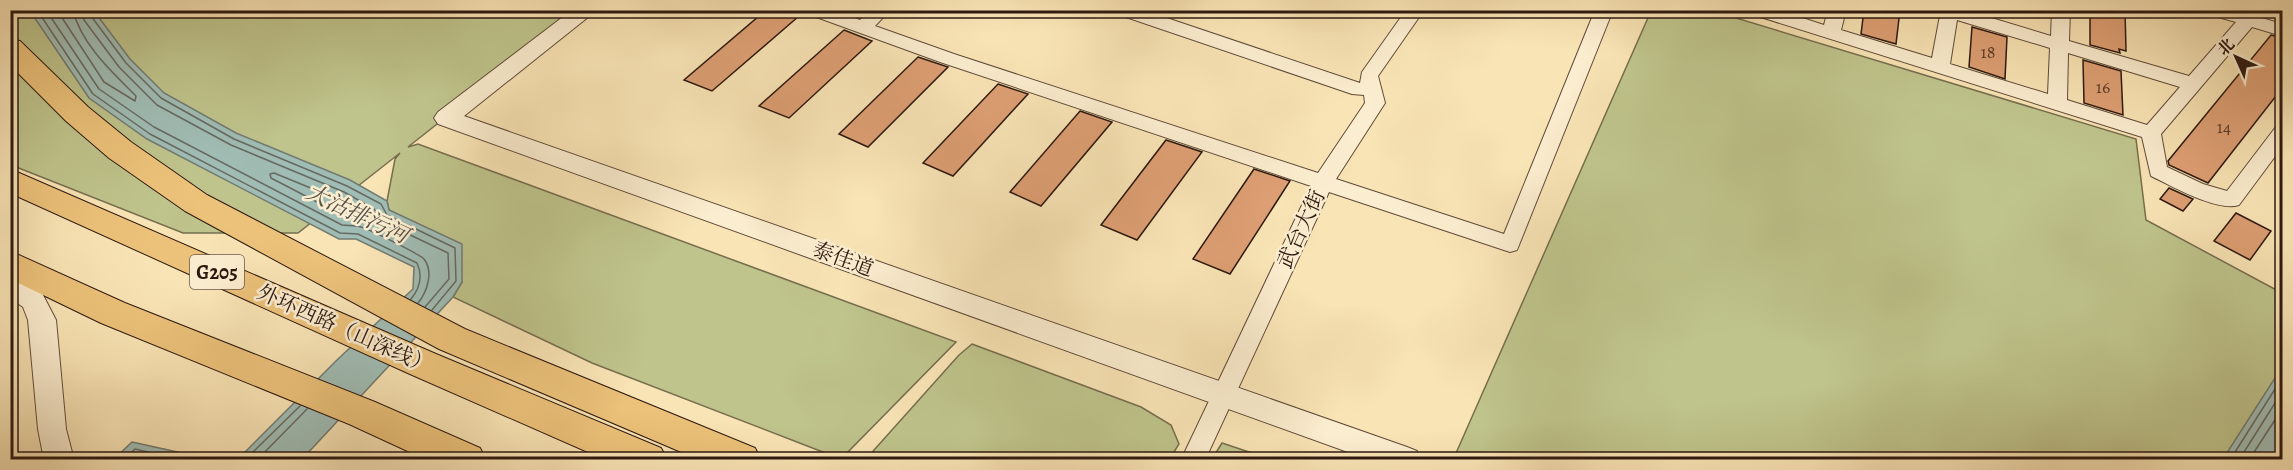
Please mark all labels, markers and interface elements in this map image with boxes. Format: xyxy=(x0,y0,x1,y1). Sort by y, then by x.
north arrow xyxy=(2206,27,2266,87)
text: 北 xyxy=(2213,34,2240,61)
house number: 18 xyxy=(1981,40,1995,64)
house number: 16 xyxy=(2096,75,2110,99)
house number: 14 xyxy=(2217,115,2231,139)
water label: 大沽排污河 xyxy=(301,177,417,253)
street label: 武台大街 xyxy=(1271,185,1331,273)
street label: 泰佳道 xyxy=(809,235,877,283)
road number: G205 xyxy=(190,255,244,289)
street label: 外环西路（山深线） xyxy=(253,278,437,380)

